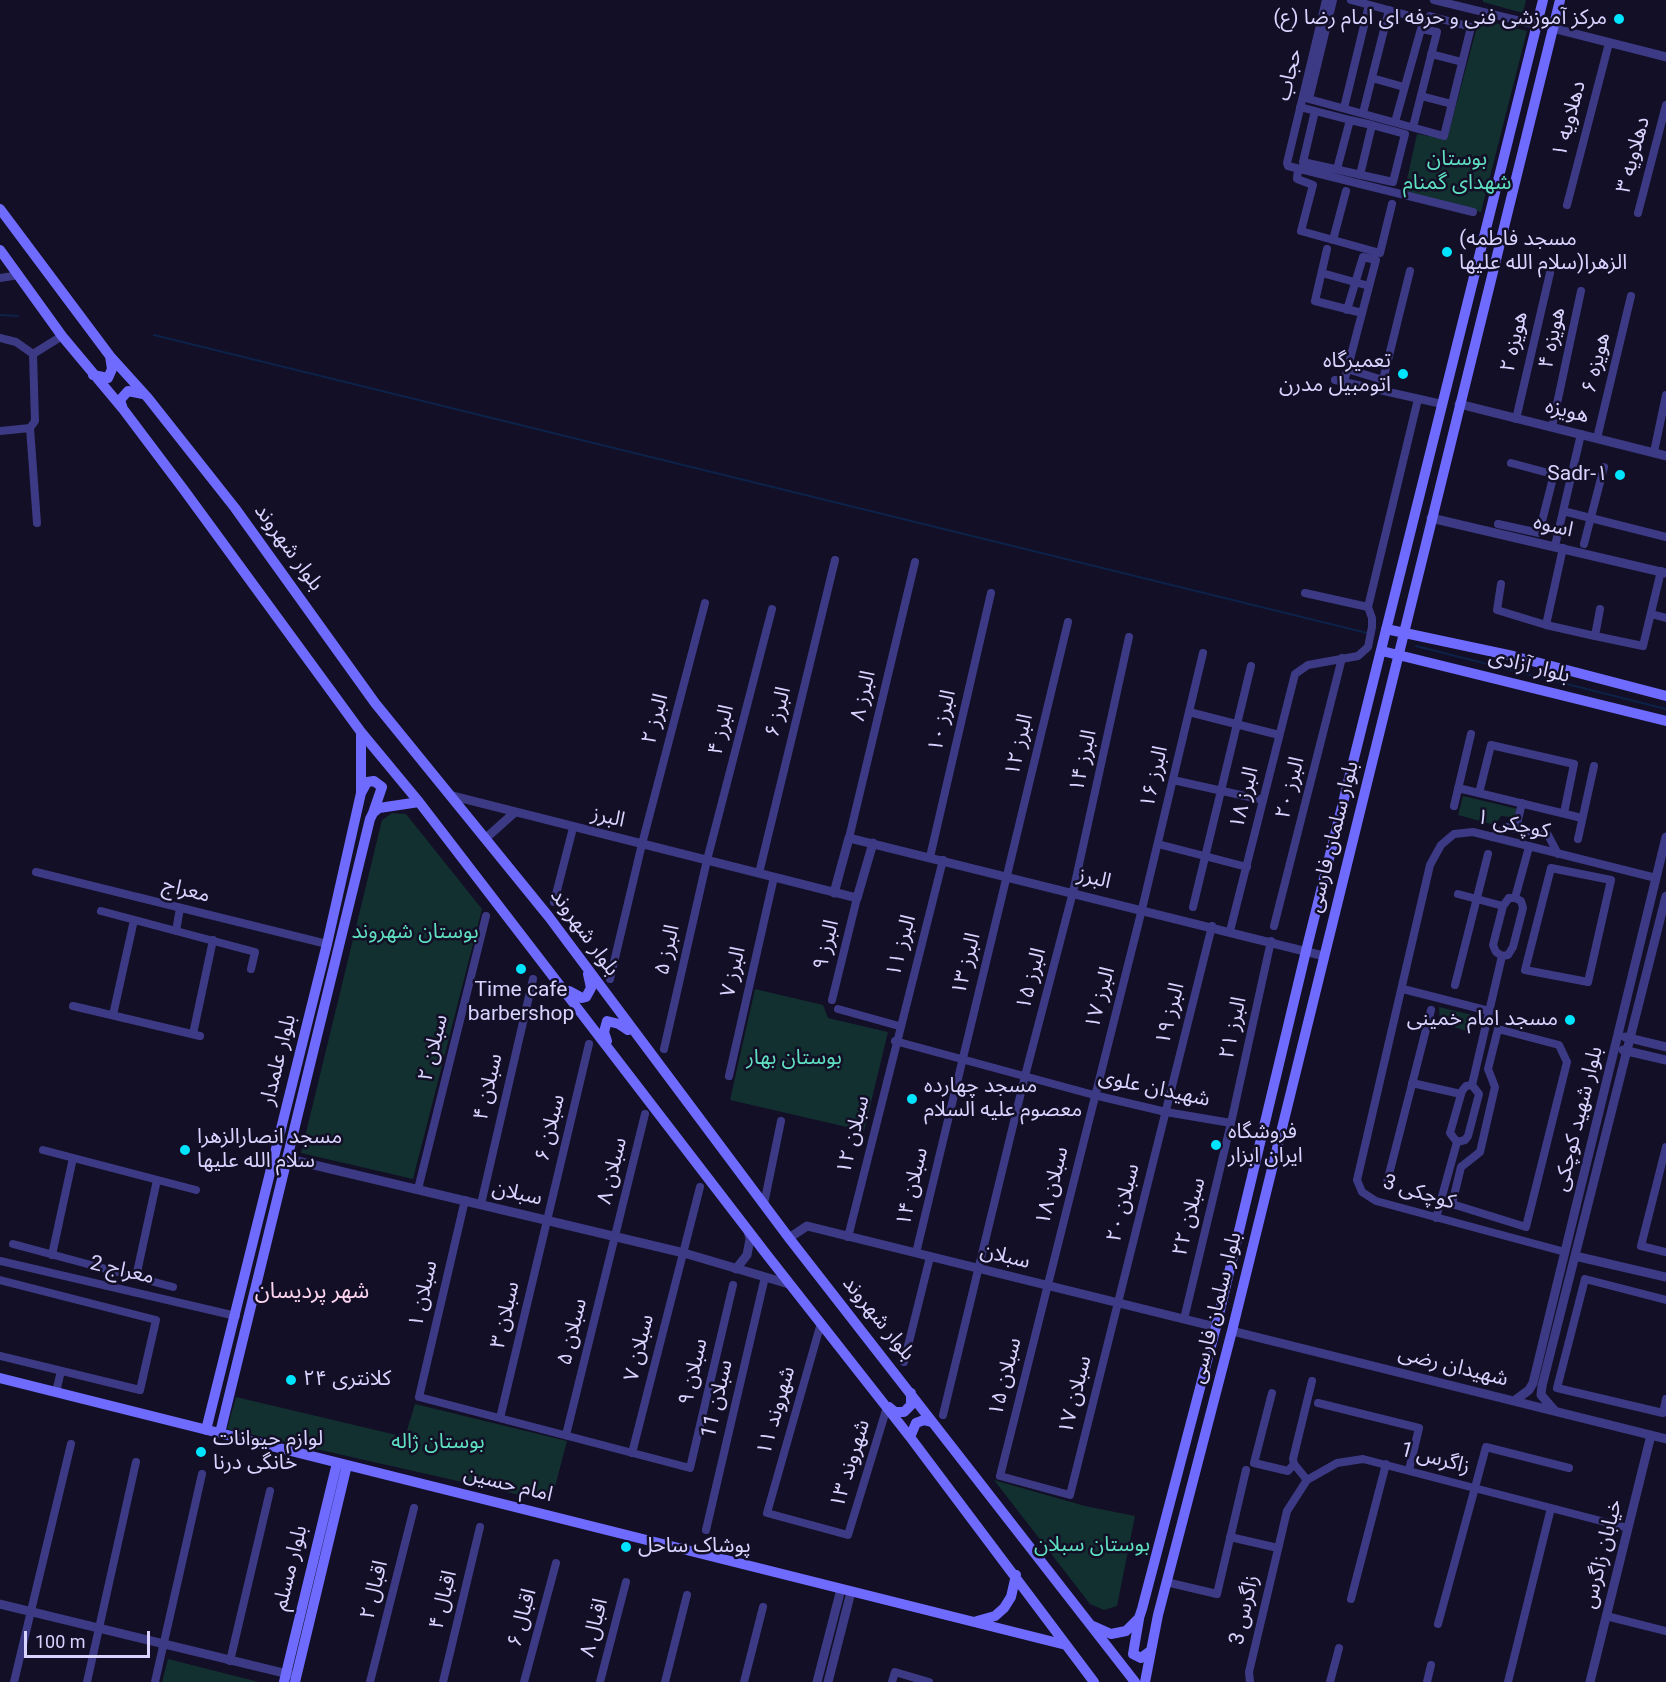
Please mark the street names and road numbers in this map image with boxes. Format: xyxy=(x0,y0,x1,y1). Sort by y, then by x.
street label: حجاب xyxy=(1271,46,1309,104)
street label: دهلاویه ۱ xyxy=(1548,78,1592,160)
street label: دهلاویه ۳ xyxy=(1612,114,1656,196)
street label: هویزه ۴ xyxy=(1534,305,1572,371)
street label: هویزه ۲ xyxy=(1496,309,1534,375)
street label: هویزه ۶ xyxy=(1577,330,1617,396)
street label: هویزه xyxy=(1542,394,1592,430)
street label: بلوار شهروند xyxy=(248,500,328,596)
street label: اسوه xyxy=(1531,510,1575,544)
street label: بلوار آزادی xyxy=(1486,645,1572,689)
street label: البرز ۸ xyxy=(846,668,882,724)
street label: البرز ۶ xyxy=(761,684,797,740)
street label: البرز ۱۰ xyxy=(924,688,962,754)
street label: البرز ۲ xyxy=(637,691,675,747)
street label: البرز ۴ xyxy=(704,702,740,758)
street label: البرز ۱۲ xyxy=(1001,712,1039,778)
street label: البرز ۱۴ xyxy=(1065,728,1103,794)
street label: البرز ۱۶ xyxy=(1136,744,1174,810)
street label: البرز ۲۰ xyxy=(1271,754,1311,822)
street label: بلوار سلمان فارسی xyxy=(1303,759,1365,915)
street label: البرز ۱۸ xyxy=(1225,764,1265,832)
street label: البرز xyxy=(589,802,627,834)
street label: کوچکی ۱ xyxy=(1474,805,1552,845)
street label: البرز xyxy=(1075,863,1113,895)
street label: معراج xyxy=(160,873,212,909)
street label: بلوار شهروند xyxy=(544,885,624,981)
street label: البرز ۱۱ xyxy=(882,912,922,980)
street label: البرز ۹ xyxy=(809,917,845,973)
street label: البرز ۵ xyxy=(650,922,686,978)
street label: البرز ۱۳ xyxy=(947,930,987,998)
street label: البرز ۷ xyxy=(716,944,752,1000)
street label: البرز ۱۵ xyxy=(1012,945,1052,1013)
street label: البرز ۱۷ xyxy=(1081,964,1121,1032)
street label: البرز ۱۹ xyxy=(1151,980,1191,1048)
street label: البرز ۲۱ xyxy=(1215,995,1253,1061)
street label: بلوار علمدار xyxy=(256,1012,302,1108)
street label: سبلان ۲ xyxy=(414,1012,454,1084)
street label: بلوار شهید کوچکی xyxy=(1549,1044,1609,1194)
street label: سبلان ۴ xyxy=(469,1051,509,1123)
street label: شهیدان علوی xyxy=(1096,1065,1212,1113)
street label: سبلان ۶ xyxy=(531,1092,571,1164)
street label: سبلان ۱۲ xyxy=(832,1093,876,1177)
street label: سبلان ۸ xyxy=(593,1135,633,1207)
street label: سبلان ۱۸ xyxy=(1031,1144,1075,1228)
street label: سبلان ۱۴ xyxy=(892,1145,934,1229)
street label: سبلان ۲۰ xyxy=(1102,1161,1146,1245)
street label: کوچکی 3 xyxy=(1380,1170,1458,1216)
street label: سبلان ۲۲ xyxy=(1168,1175,1212,1259)
street label: سبلان xyxy=(489,1176,545,1212)
street label: بلوار سلمان فارسی xyxy=(1186,1230,1248,1386)
street label: سبلان xyxy=(977,1239,1033,1275)
street label: معراج 2 xyxy=(87,1251,157,1291)
street label: سبلان ۱ xyxy=(404,1258,444,1330)
street label: بلوار شهروند xyxy=(836,1272,920,1366)
street label: سبلان ۳ xyxy=(486,1279,526,1351)
street label: سبلان ۵ xyxy=(553,1296,593,1368)
street label: سبلان ۷ xyxy=(620,1312,660,1384)
street label: سبلان ۱۵ xyxy=(984,1335,1028,1419)
street label: سبلان ۹ xyxy=(674,1336,714,1408)
street label: شهیدان رضی xyxy=(1396,1341,1510,1393)
street label: سبلان ۱۷ xyxy=(1054,1353,1098,1437)
street label: سبلان 11 xyxy=(697,1357,739,1441)
street label: شهروند ۱۱ xyxy=(752,1364,802,1458)
street label: شهروند ۱۳ xyxy=(826,1417,876,1511)
street label: زاگرس 1 xyxy=(1397,1438,1473,1480)
street label: امام حسین xyxy=(461,1462,555,1508)
street label: خیابان زاگرس xyxy=(1577,1497,1629,1611)
street label: بلوار مسلم xyxy=(268,1523,314,1613)
street label: اقبال ۲ xyxy=(356,1558,394,1622)
street label: اقبال ۴ xyxy=(425,1568,463,1632)
street label: زاگرس 3 xyxy=(1225,1573,1265,1647)
street label: اقبال ۶ xyxy=(503,1586,543,1650)
street label: اقبال ۸ xyxy=(576,1596,614,1660)

